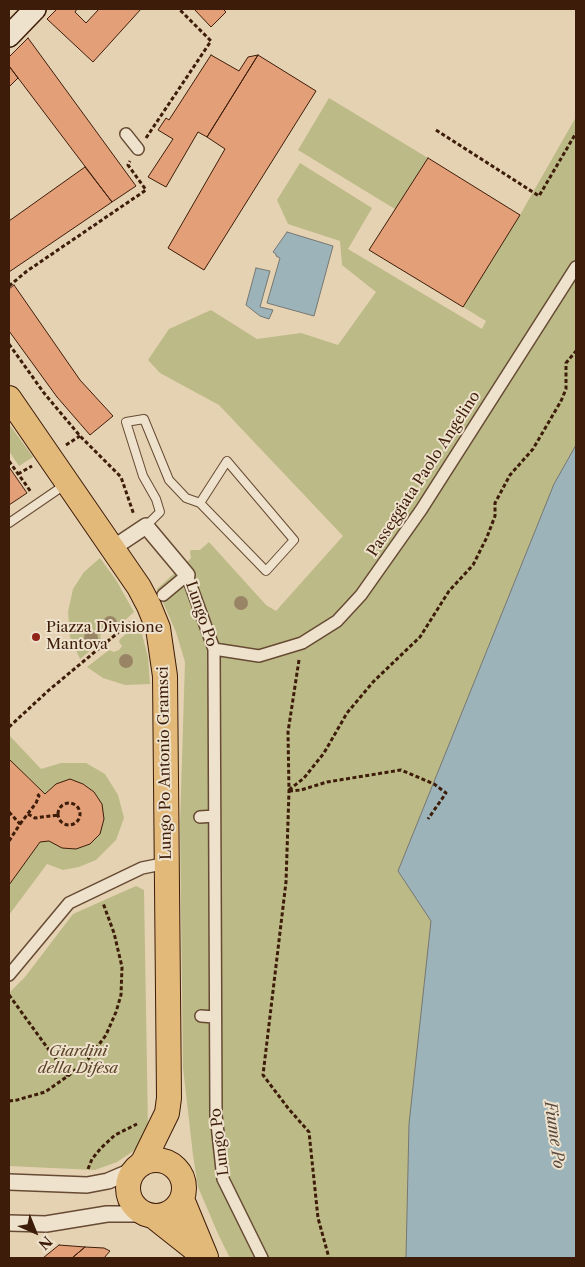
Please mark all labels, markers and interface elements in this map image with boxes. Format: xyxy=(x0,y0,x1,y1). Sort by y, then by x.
street label: Passeggiata Paolo Angelino xyxy=(364,388,484,560)
street label: Lungo Po xyxy=(181,579,221,649)
place label: Piazza Divisione Mantova xyxy=(46,619,163,654)
marker: Piazza Divisione Mantova xyxy=(30,631,42,643)
street label: Lungo Po Antonio Gramsci xyxy=(154,666,176,860)
park label: Giardini della Difesa xyxy=(38,1043,118,1078)
water label: Fiume Po xyxy=(540,1100,568,1170)
street label: Lungo Po xyxy=(207,1107,233,1177)
north arrow xyxy=(10,1207,60,1257)
text: N xyxy=(35,1232,56,1253)

